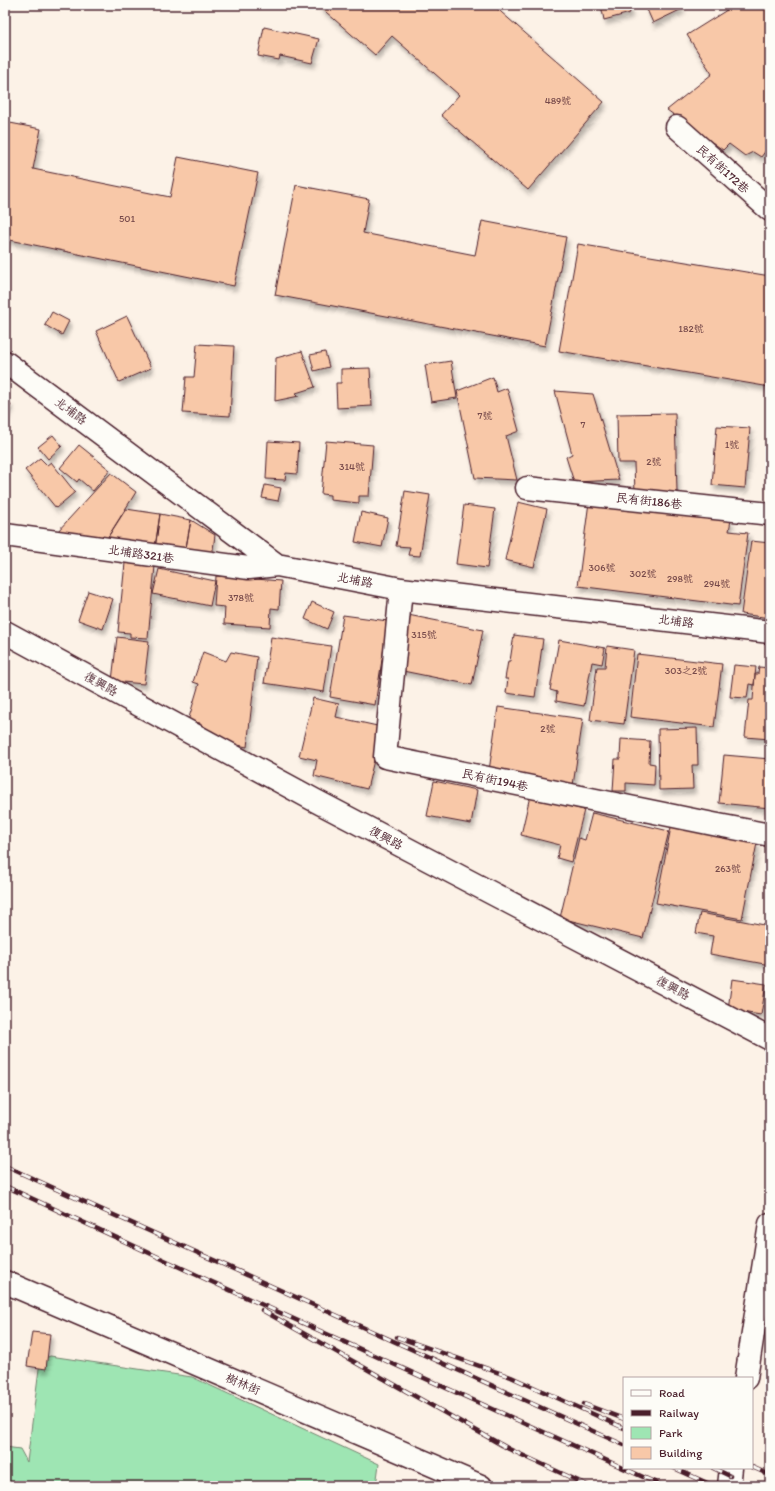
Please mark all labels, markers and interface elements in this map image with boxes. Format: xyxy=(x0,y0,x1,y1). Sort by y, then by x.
house number: 489號 xyxy=(545,94,571,107)
street label: 民有街172巷 xyxy=(694,142,752,196)
house number: 501 xyxy=(119,212,135,225)
house number: 182號 xyxy=(678,322,704,335)
street label: 北埔路 xyxy=(52,395,90,427)
house number: 7號 xyxy=(478,409,492,422)
house number: 7 xyxy=(581,418,586,431)
house number: 1號 xyxy=(725,438,739,451)
house number: 2號 xyxy=(646,455,662,468)
house number: 314號 xyxy=(339,460,365,473)
street label: 民有街186巷 xyxy=(615,491,683,511)
street label: 北埔路321巷 xyxy=(107,542,175,566)
house number: 306號 xyxy=(589,561,615,574)
house number: 302號 xyxy=(630,567,656,580)
street label: 北埔路 xyxy=(336,570,374,590)
house number: 298號 xyxy=(667,572,693,585)
house number: 294號 xyxy=(704,577,730,590)
house number: 378號 xyxy=(228,591,254,604)
street label: 北埔路 xyxy=(657,612,695,630)
house number: 315號 xyxy=(411,628,437,641)
house number: 303之2號 xyxy=(665,664,707,677)
street label: 復興路 xyxy=(82,669,120,699)
house number: 2號 xyxy=(540,722,556,735)
street label: 民有街194巷 xyxy=(461,766,529,794)
street label: 復興路 xyxy=(367,823,405,853)
house number: 263號 xyxy=(715,862,741,875)
street label: 復興路 xyxy=(654,973,692,1003)
street label: 樹林街 xyxy=(224,1371,262,1397)
legend xyxy=(623,1377,753,1469)
text: Road xyxy=(659,1386,685,1400)
text: Railway xyxy=(659,1406,699,1420)
text: Park xyxy=(659,1426,683,1440)
text: Building xyxy=(659,1446,703,1460)

